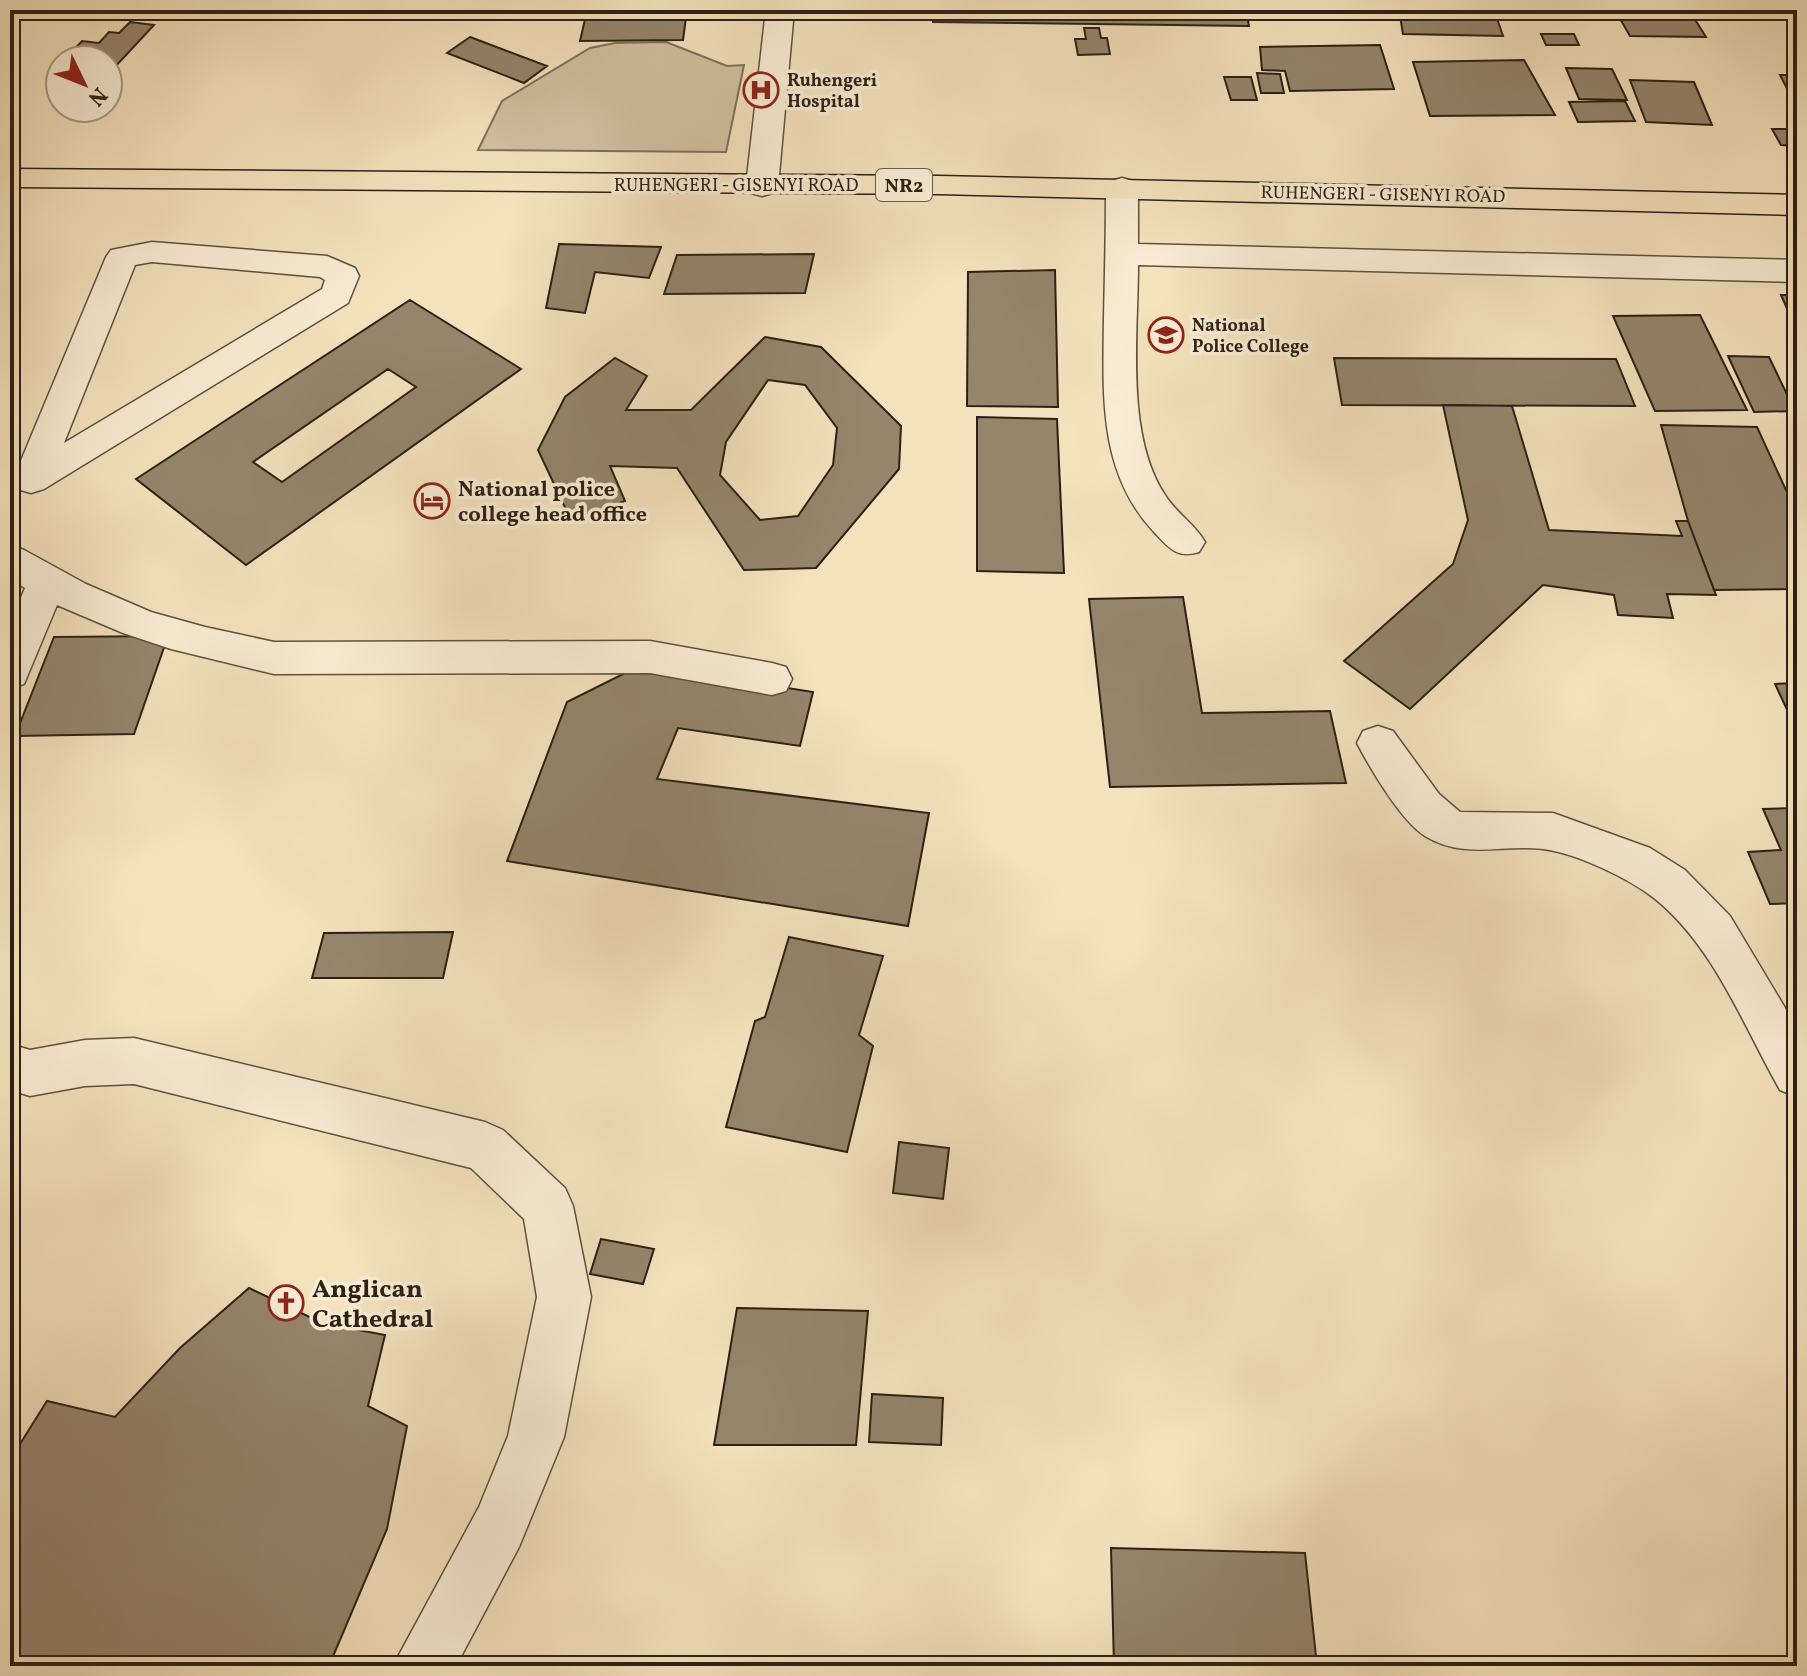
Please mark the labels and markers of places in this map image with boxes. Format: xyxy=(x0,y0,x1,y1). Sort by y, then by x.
place label: Ruhengeri Hospital xyxy=(787,69,877,115)
hospital icon: Ruhengeri Hospital xyxy=(742,71,780,109)
place label: National Police College xyxy=(1192,314,1309,360)
school or university icon: National Police College xyxy=(1147,316,1185,354)
place label: National police college head office xyxy=(458,475,647,531)
hotel icon: National police college head office xyxy=(413,482,451,520)
place label: Anglican Cathedral xyxy=(312,1272,434,1338)
church icon: Anglican Cathedral xyxy=(267,1284,305,1322)

